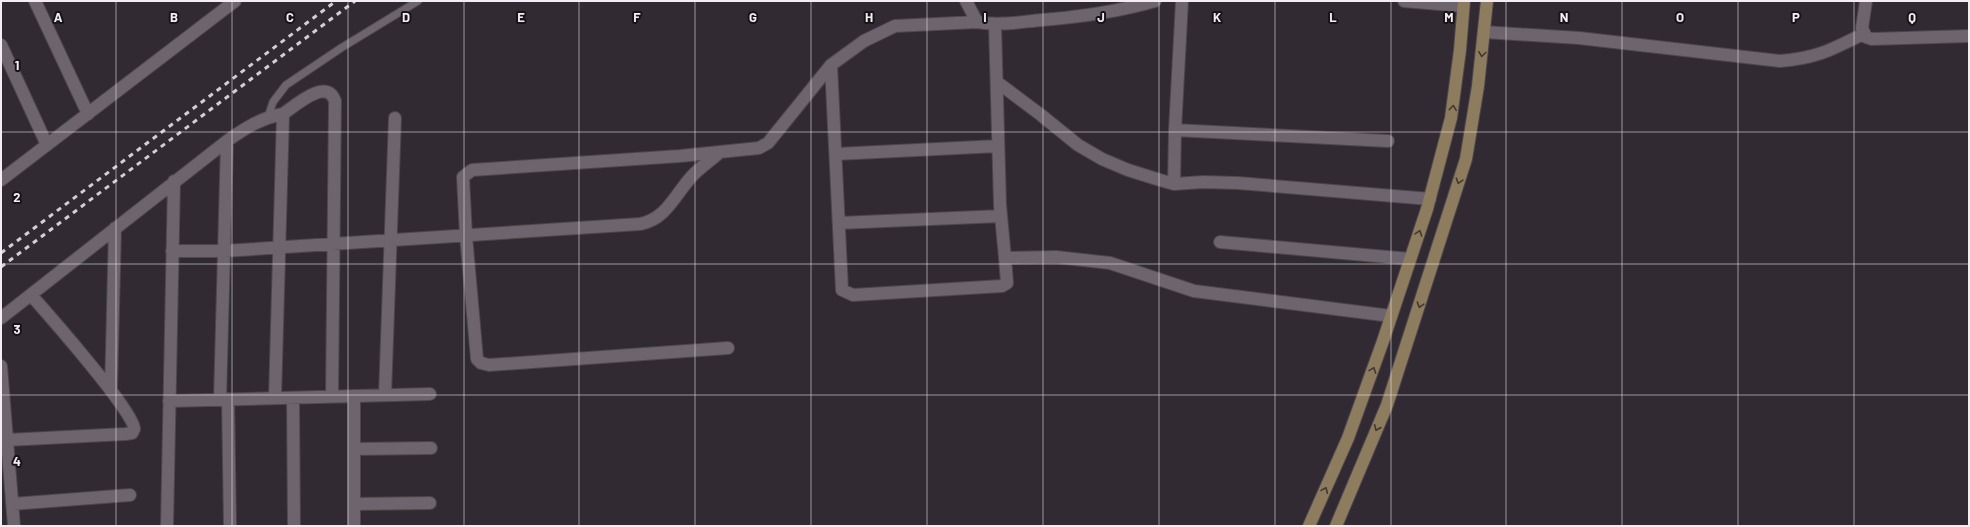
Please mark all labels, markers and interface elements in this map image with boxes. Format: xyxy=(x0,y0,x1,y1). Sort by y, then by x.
text: A xyxy=(54,9,63,25)
text: B xyxy=(170,9,178,25)
text: C xyxy=(286,9,294,25)
text: D xyxy=(402,9,410,25)
text: E xyxy=(517,9,525,25)
text: F xyxy=(633,9,641,25)
text: G xyxy=(749,9,757,25)
text: H xyxy=(865,9,873,25)
text: I xyxy=(983,9,987,25)
text: J xyxy=(1097,9,1105,25)
text: K xyxy=(1213,9,1221,25)
text: L xyxy=(1329,9,1337,25)
text: M xyxy=(1444,9,1454,25)
text: N xyxy=(1560,9,1568,25)
text: O xyxy=(1676,9,1684,25)
text: P xyxy=(1792,9,1800,25)
text: Q xyxy=(1908,9,1916,25)
one-way arrow xyxy=(1477,51,1486,57)
text: 1 xyxy=(15,57,19,73)
one-way arrow xyxy=(1448,105,1457,111)
one-way arrow xyxy=(1455,178,1464,185)
text: 2 xyxy=(13,189,21,205)
one-way arrow xyxy=(1414,230,1423,237)
one-way arrow xyxy=(1416,302,1425,309)
text: 3 xyxy=(13,321,21,337)
one-way arrow xyxy=(1368,366,1376,373)
one-way arrow xyxy=(1374,425,1382,432)
text: 4 xyxy=(13,453,21,469)
one-way arrow xyxy=(1320,487,1328,494)

